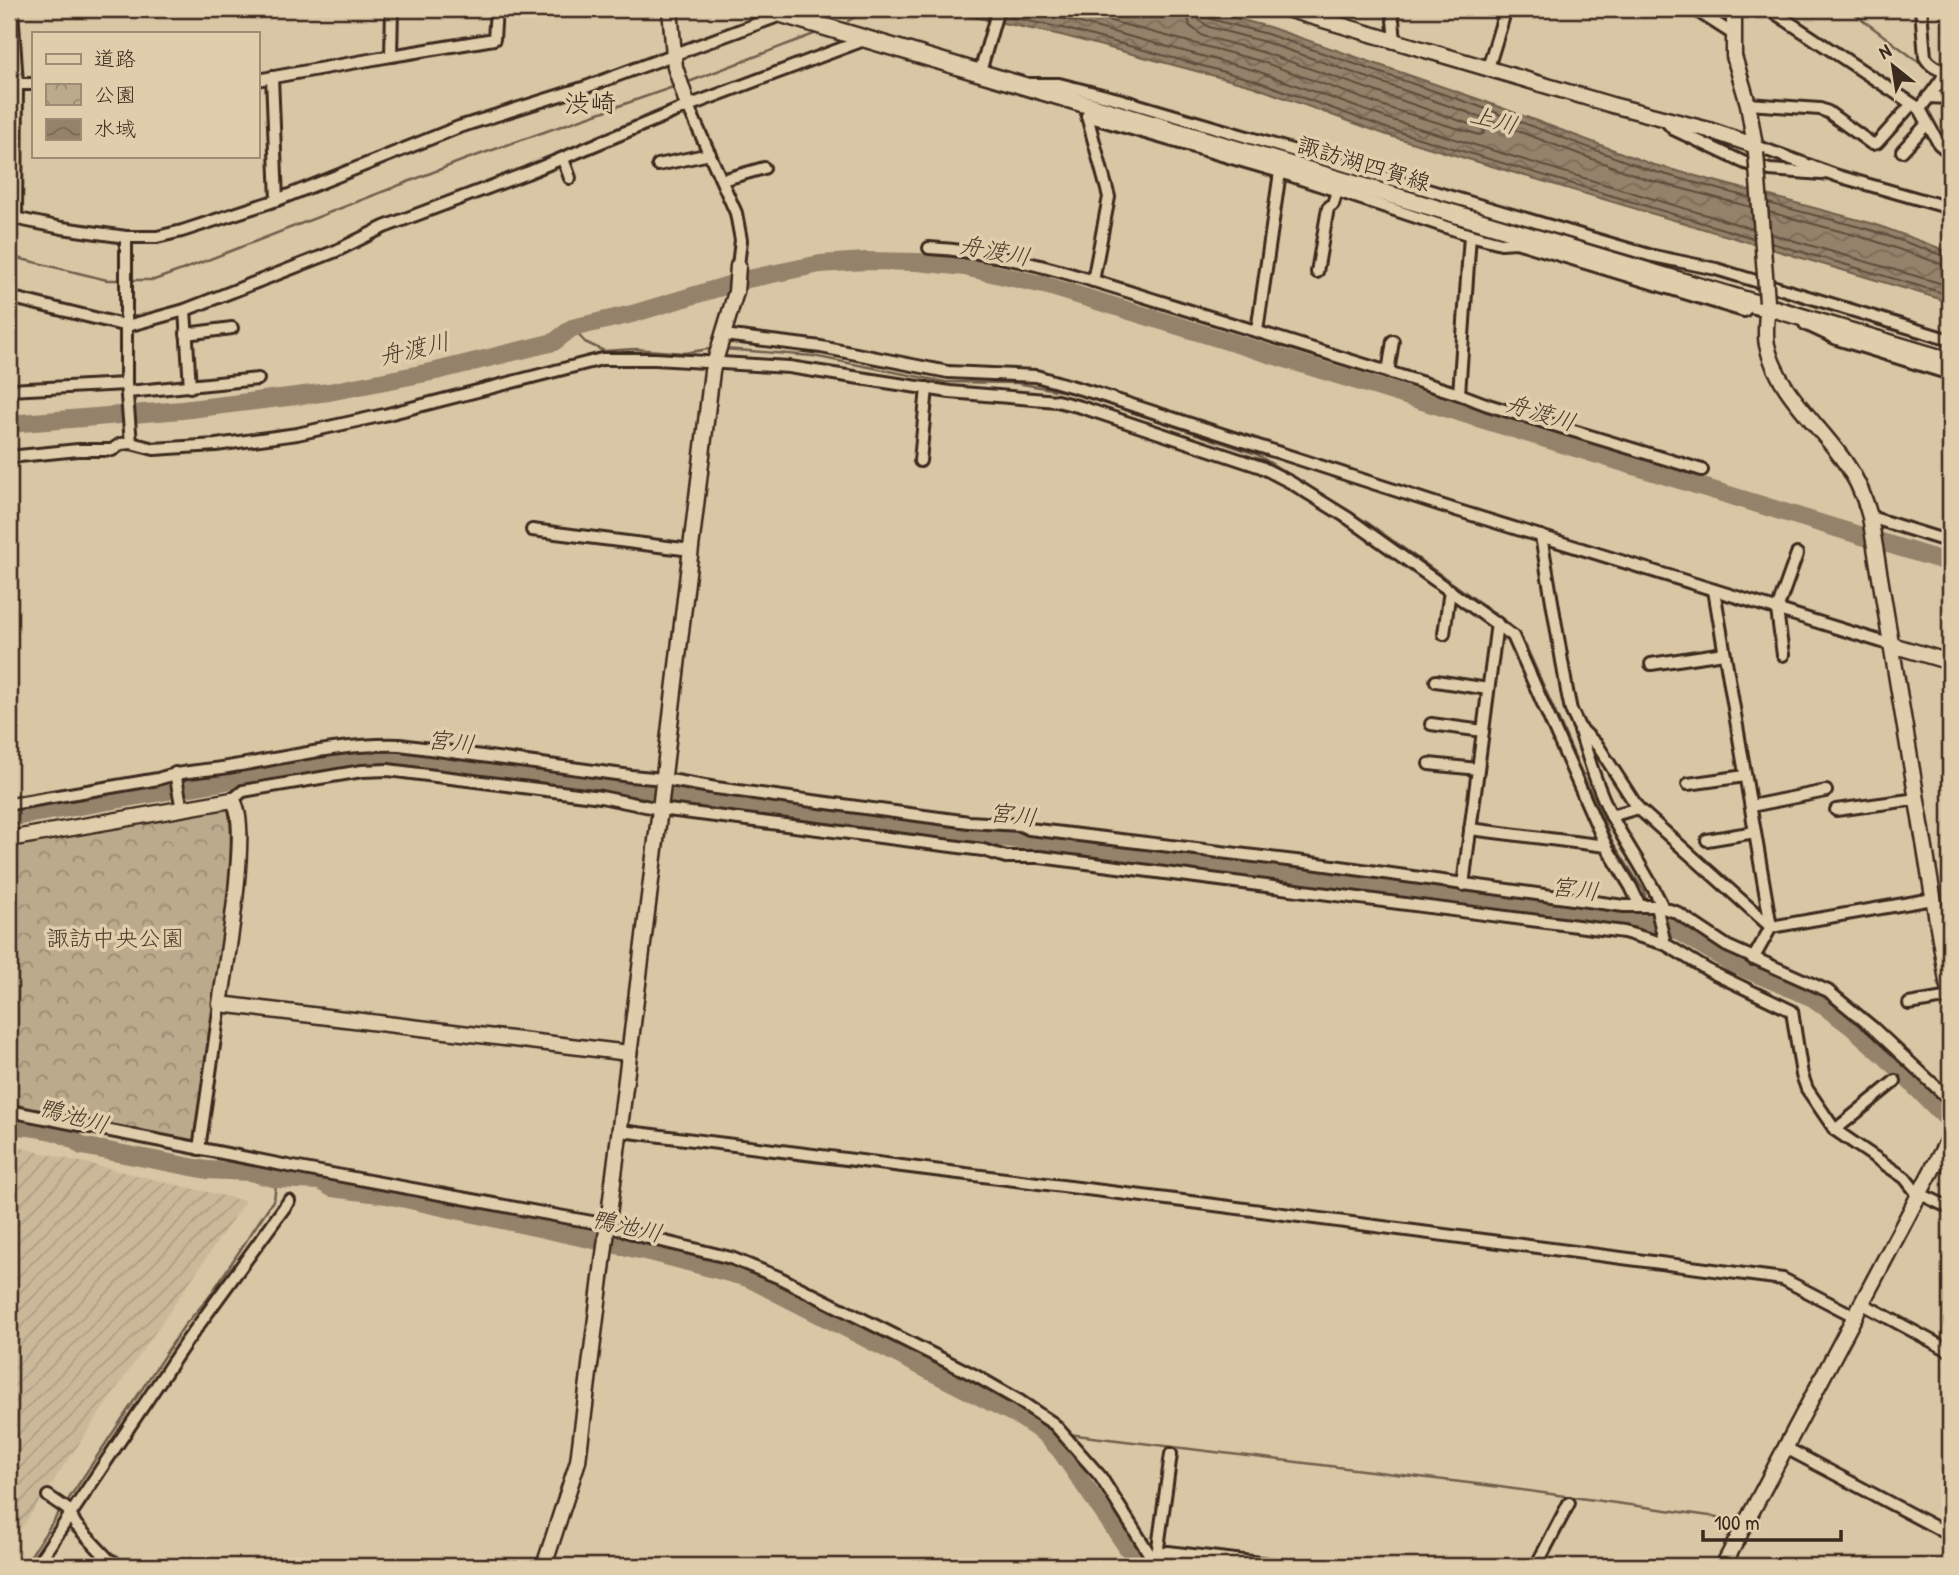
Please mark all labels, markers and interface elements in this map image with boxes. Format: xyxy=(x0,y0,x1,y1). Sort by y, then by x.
legend xyxy=(32,32,259,158)
north arrow xyxy=(1857,32,1927,102)
text: N xyxy=(1874,37,1895,65)
text: 道路 xyxy=(94,44,136,73)
text: 公園 xyxy=(94,80,136,109)
district label: 渋崎 xyxy=(564,85,616,120)
water label: 上川 xyxy=(1467,97,1521,141)
text: 水域 xyxy=(94,114,136,143)
street label: 諏訪湖四賀線 xyxy=(1293,128,1435,198)
water label: 舟渡川 xyxy=(957,227,1033,273)
water label: 舟渡川 xyxy=(375,324,453,372)
water label: 舟渡川 xyxy=(1502,386,1580,438)
water label: 宮川 xyxy=(425,722,477,760)
water label: 宮川 xyxy=(987,795,1039,833)
water label: 宮川 xyxy=(1549,869,1601,907)
park label: 諏訪中央公園 xyxy=(46,922,184,953)
water label: 鴨池川 xyxy=(35,1090,113,1140)
water label: 鴨池川 xyxy=(588,1201,666,1249)
scale bar xyxy=(1703,1498,1842,1542)
text: 100 m xyxy=(1714,1508,1760,1537)

